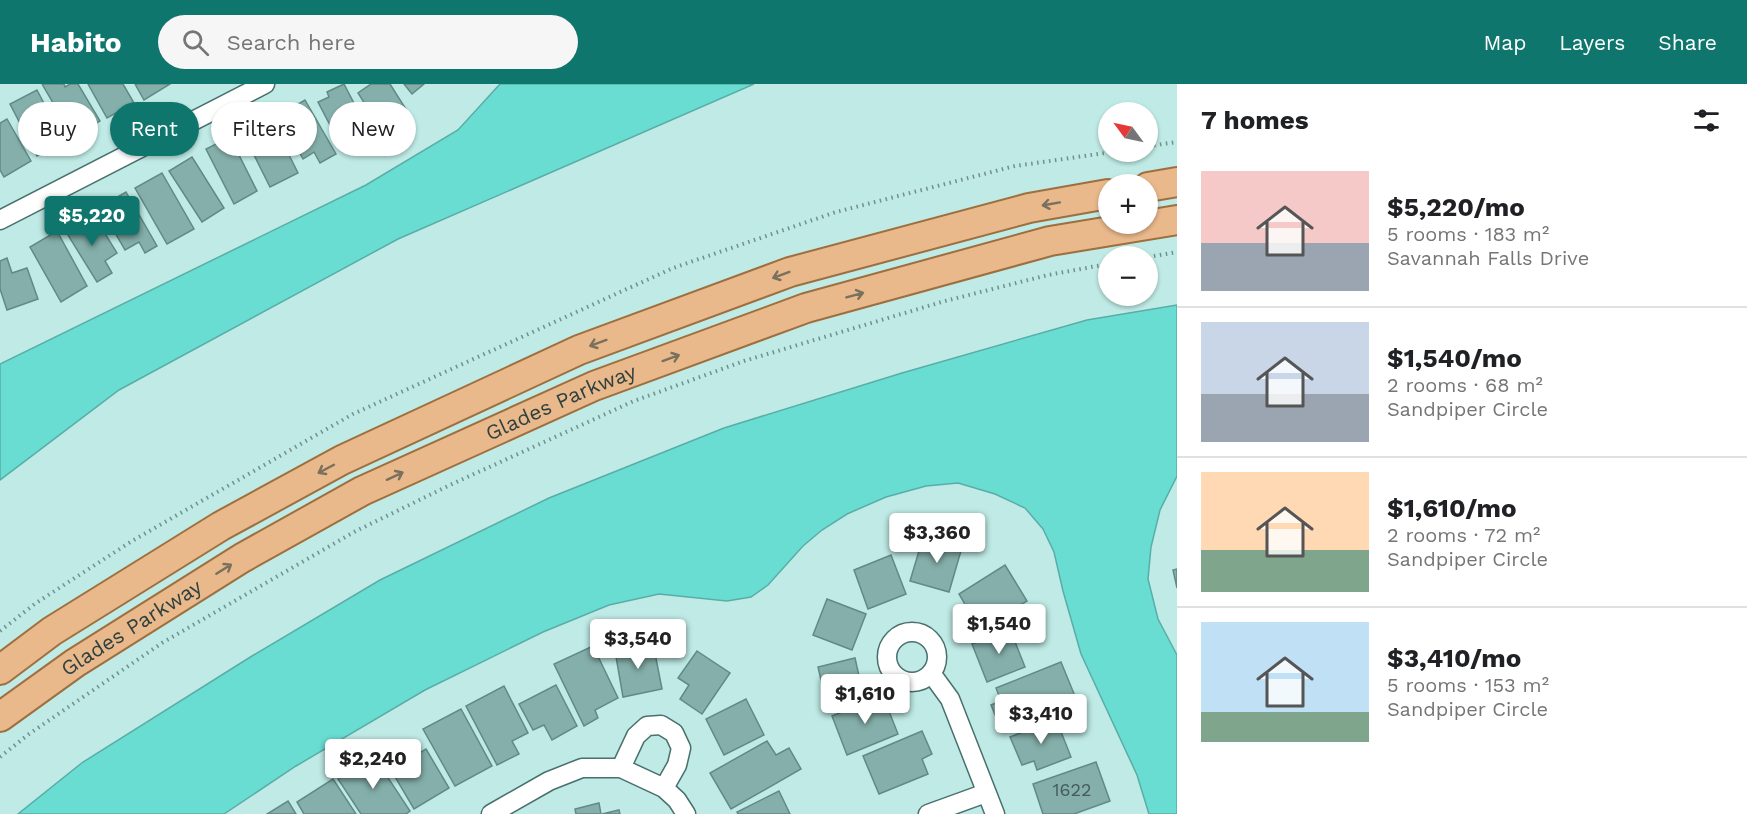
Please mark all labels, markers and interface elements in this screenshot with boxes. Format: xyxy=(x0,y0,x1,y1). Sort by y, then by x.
search box xyxy=(158,15,578,69)
text: Habito xyxy=(30,26,122,59)
icon: search xyxy=(179,26,212,59)
text: Search here xyxy=(227,30,356,55)
text: Map xyxy=(1483,30,1526,55)
text: Layers xyxy=(1559,30,1625,55)
text: Share xyxy=(1658,30,1717,55)
chip: Buy xyxy=(18,102,98,156)
chip: Rent xyxy=(110,102,199,156)
chip: Filters xyxy=(211,102,317,156)
chip: New xyxy=(329,102,416,156)
north arrow xyxy=(1098,102,1158,162)
map controls xyxy=(1098,102,1158,306)
icon: filters xyxy=(1690,104,1723,137)
text: 7 homes xyxy=(1201,105,1309,135)
button: + xyxy=(1098,174,1158,234)
text: $5,220/mo xyxy=(1387,192,1525,222)
icon: home xyxy=(1249,195,1321,267)
pin: $5,220 xyxy=(43,196,141,247)
one-way arrow xyxy=(1041,199,1061,210)
text: $5,220 xyxy=(59,203,126,227)
text: 5 rooms · 183 m² xyxy=(1387,222,1549,246)
button: − xyxy=(1098,246,1158,306)
text: Savannah Falls Drive xyxy=(1387,246,1589,270)
one-way arrow xyxy=(772,271,791,282)
one-way arrow xyxy=(845,288,864,300)
one-way arrow xyxy=(589,338,608,349)
text: $1,540/mo xyxy=(1387,343,1522,373)
icon: home xyxy=(1249,346,1321,418)
one-way arrow xyxy=(661,351,679,362)
street label: Glades Parkway xyxy=(481,359,640,445)
text: 2 rooms · 68 m² xyxy=(1387,373,1543,397)
text: Sandpiper Circle xyxy=(1387,397,1548,421)
one-way arrow xyxy=(318,463,335,475)
one-way arrow xyxy=(386,470,404,482)
text: $1,610/mo xyxy=(1387,493,1516,523)
icon: home xyxy=(1249,496,1321,568)
pin: $3,360 xyxy=(888,513,986,564)
text: $3,360 xyxy=(903,520,971,544)
text: 2 rooms · 72 m² xyxy=(1387,523,1540,547)
text: Sandpiper Circle xyxy=(1387,547,1548,571)
one-way arrow xyxy=(215,563,232,575)
street label: Glades Parkway xyxy=(56,573,206,681)
pin: $1,540 xyxy=(950,604,1048,655)
text: $1,540 xyxy=(967,611,1031,635)
pin: $3,540 xyxy=(589,619,687,670)
text: $3,540 xyxy=(604,626,672,650)
text: $3,410/mo xyxy=(1387,643,1521,673)
icon: home xyxy=(1249,646,1321,718)
text: 5 rooms · 153 m² xyxy=(1387,673,1549,697)
pin: $1,610 xyxy=(816,674,914,725)
text: $1,610 xyxy=(835,681,895,705)
pin: $3,410 xyxy=(992,694,1090,745)
text: Sandpiper Circle xyxy=(1387,697,1548,721)
text: $3,410 xyxy=(1009,701,1073,725)
pin: $2,240 xyxy=(324,739,422,790)
text: $2,240 xyxy=(339,746,407,770)
house number: 1622 xyxy=(1053,779,1091,800)

